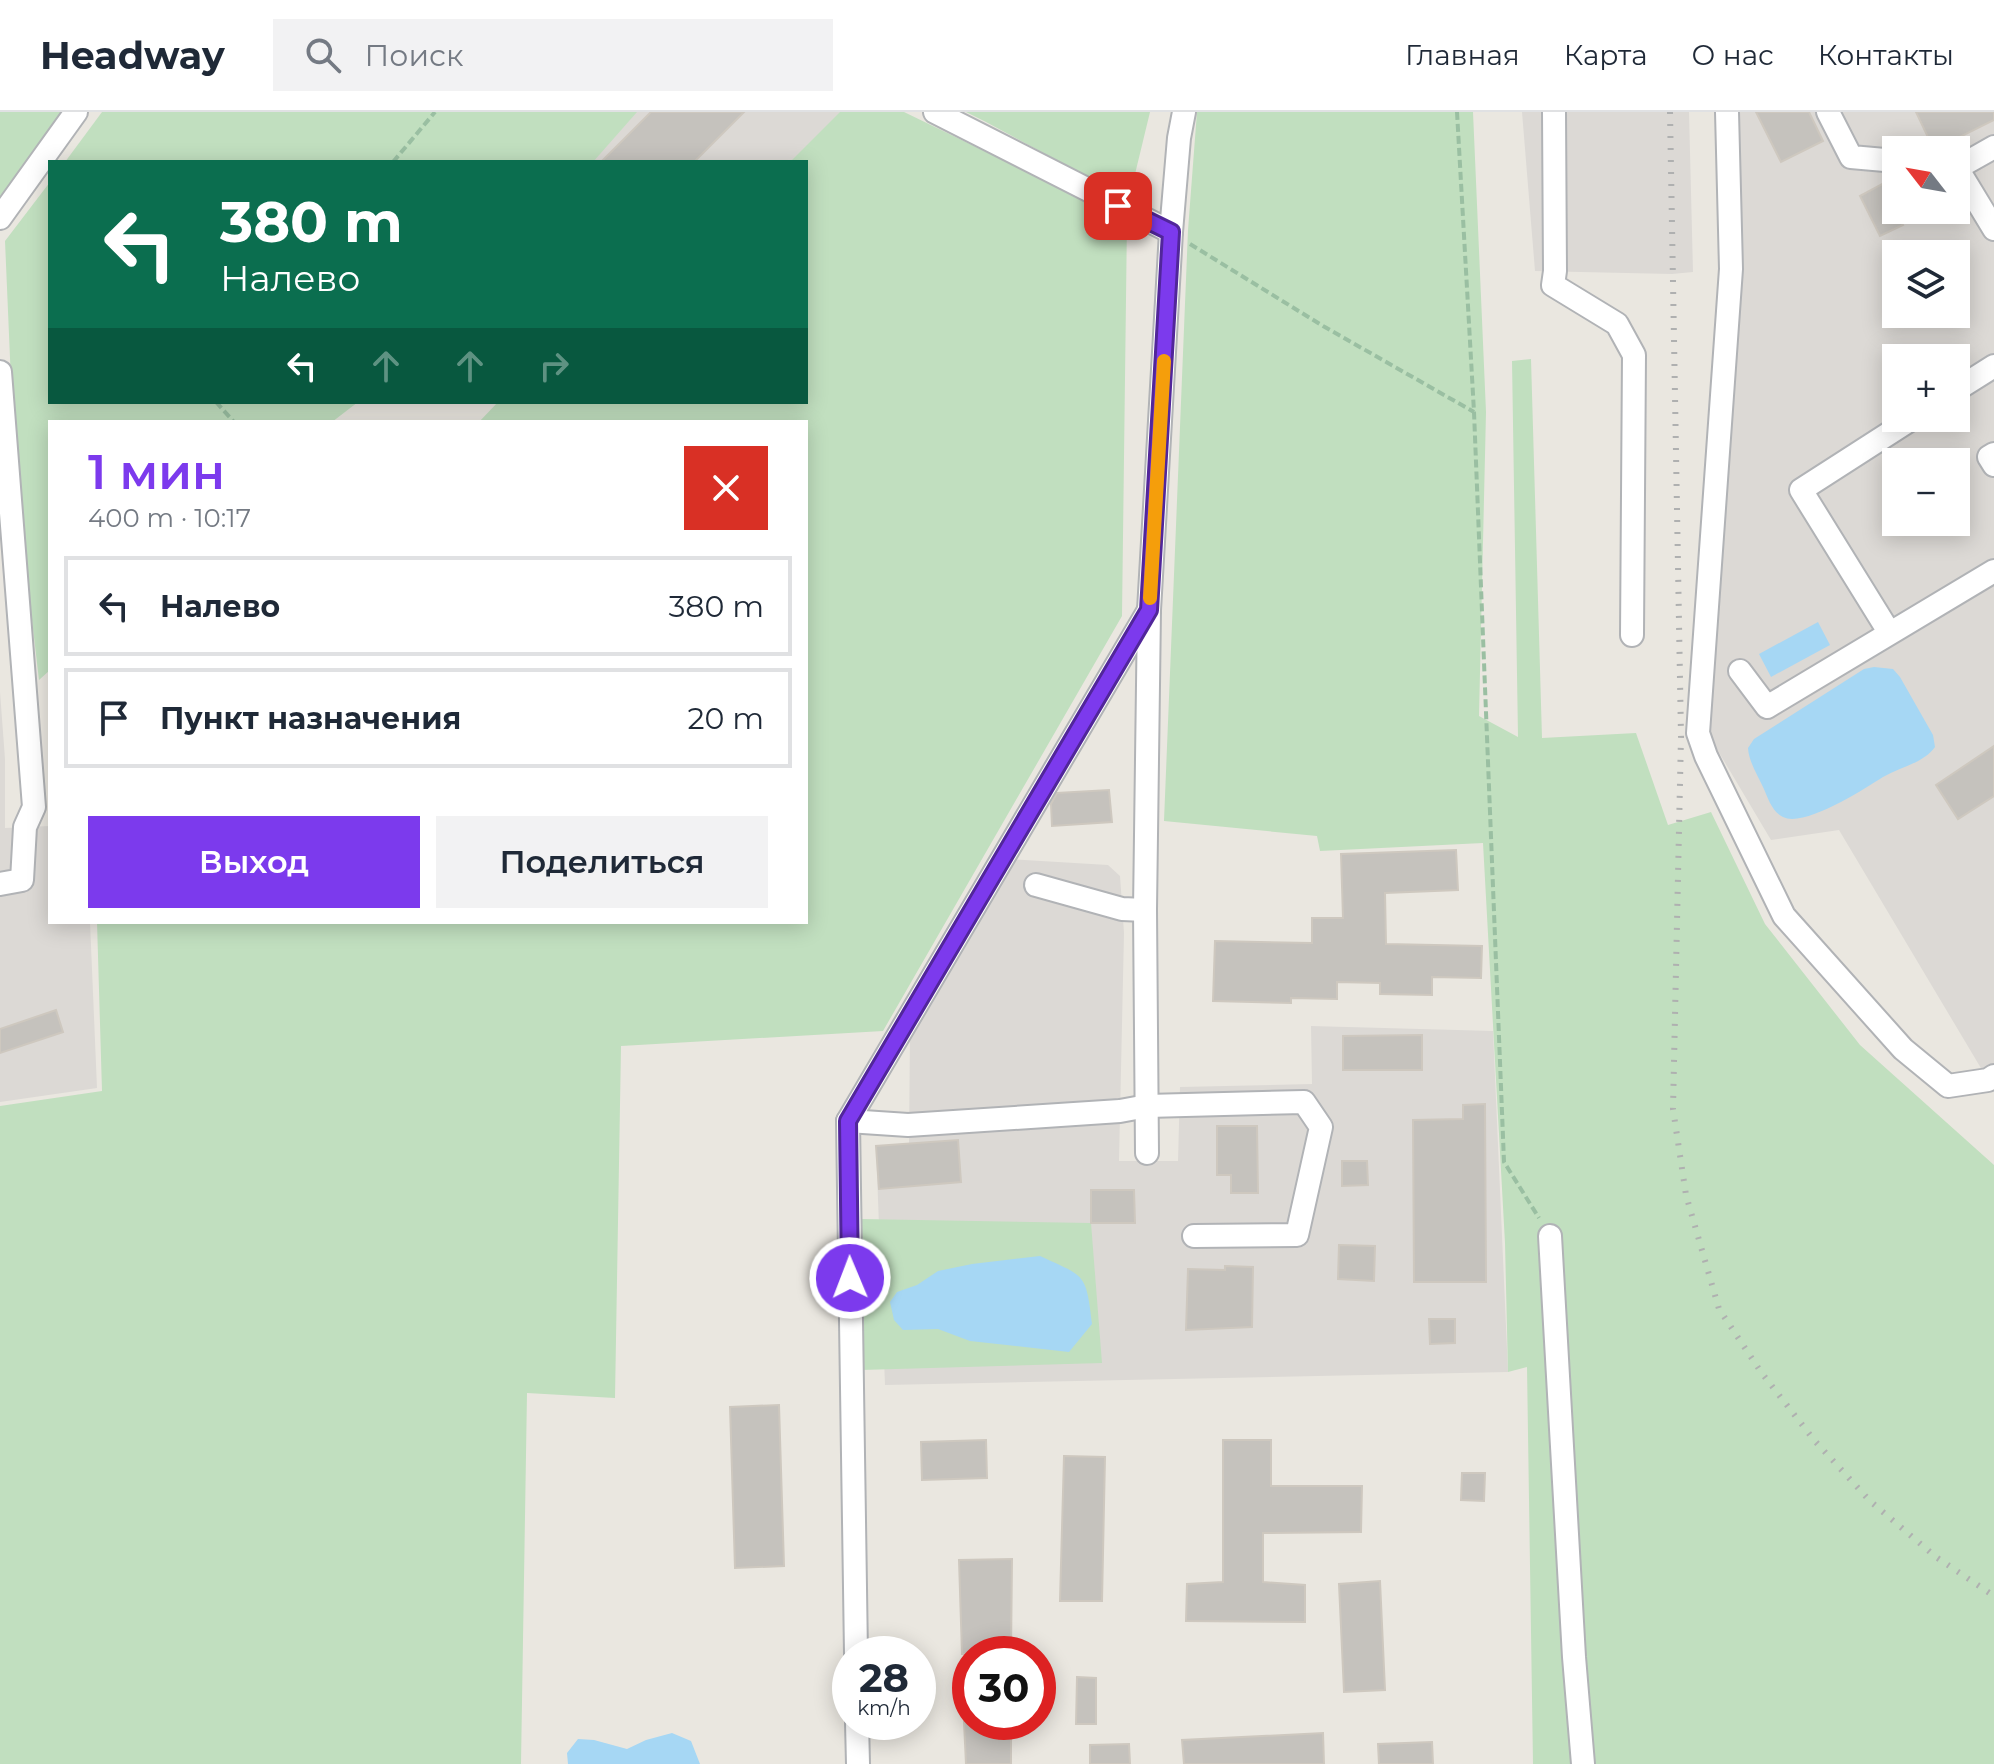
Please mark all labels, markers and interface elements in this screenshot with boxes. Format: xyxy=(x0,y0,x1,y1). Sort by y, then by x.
search box xyxy=(273,19,833,91)
text: Headway xyxy=(40,32,225,79)
icon: search xyxy=(301,33,345,77)
text: Поиск xyxy=(365,37,463,74)
text: Главная xyxy=(1405,38,1520,72)
text: Карта xyxy=(1564,38,1648,72)
text: О нас xyxy=(1692,38,1774,72)
text: Контакты xyxy=(1818,38,1954,72)
north arrow xyxy=(1882,136,1970,224)
map controls xyxy=(1882,136,1970,536)
pin xyxy=(1084,172,1152,240)
icon: arrive xyxy=(1096,184,1140,228)
text: 380 m xyxy=(220,188,403,256)
icon: left xyxy=(88,192,192,296)
button: layers xyxy=(1882,240,1970,328)
text: Налево xyxy=(220,256,360,300)
icon: left xyxy=(280,344,324,388)
icon: ahead xyxy=(364,344,408,388)
icon: ahead xyxy=(448,344,492,388)
icon: right xyxy=(532,344,576,388)
button: + xyxy=(1882,344,1970,432)
text: 1 мин xyxy=(88,443,225,501)
button: close xyxy=(684,446,768,530)
button: − xyxy=(1882,448,1970,536)
text: 400 m · 10:17 xyxy=(88,502,251,534)
icon: left xyxy=(92,584,136,628)
text: Налево xyxy=(160,588,280,625)
text: 380 m xyxy=(668,588,764,625)
icon: arrive xyxy=(92,696,136,740)
text: Пункт назначения xyxy=(160,700,461,737)
text: 20 m xyxy=(687,700,764,737)
button: Выход xyxy=(88,816,420,908)
button: Поделиться xyxy=(436,816,768,908)
position arrow xyxy=(808,1236,892,1320)
speed limit sign: 30 xyxy=(952,1636,1056,1740)
text: 28 xyxy=(859,1653,909,1702)
text: km/h xyxy=(857,1696,911,1720)

